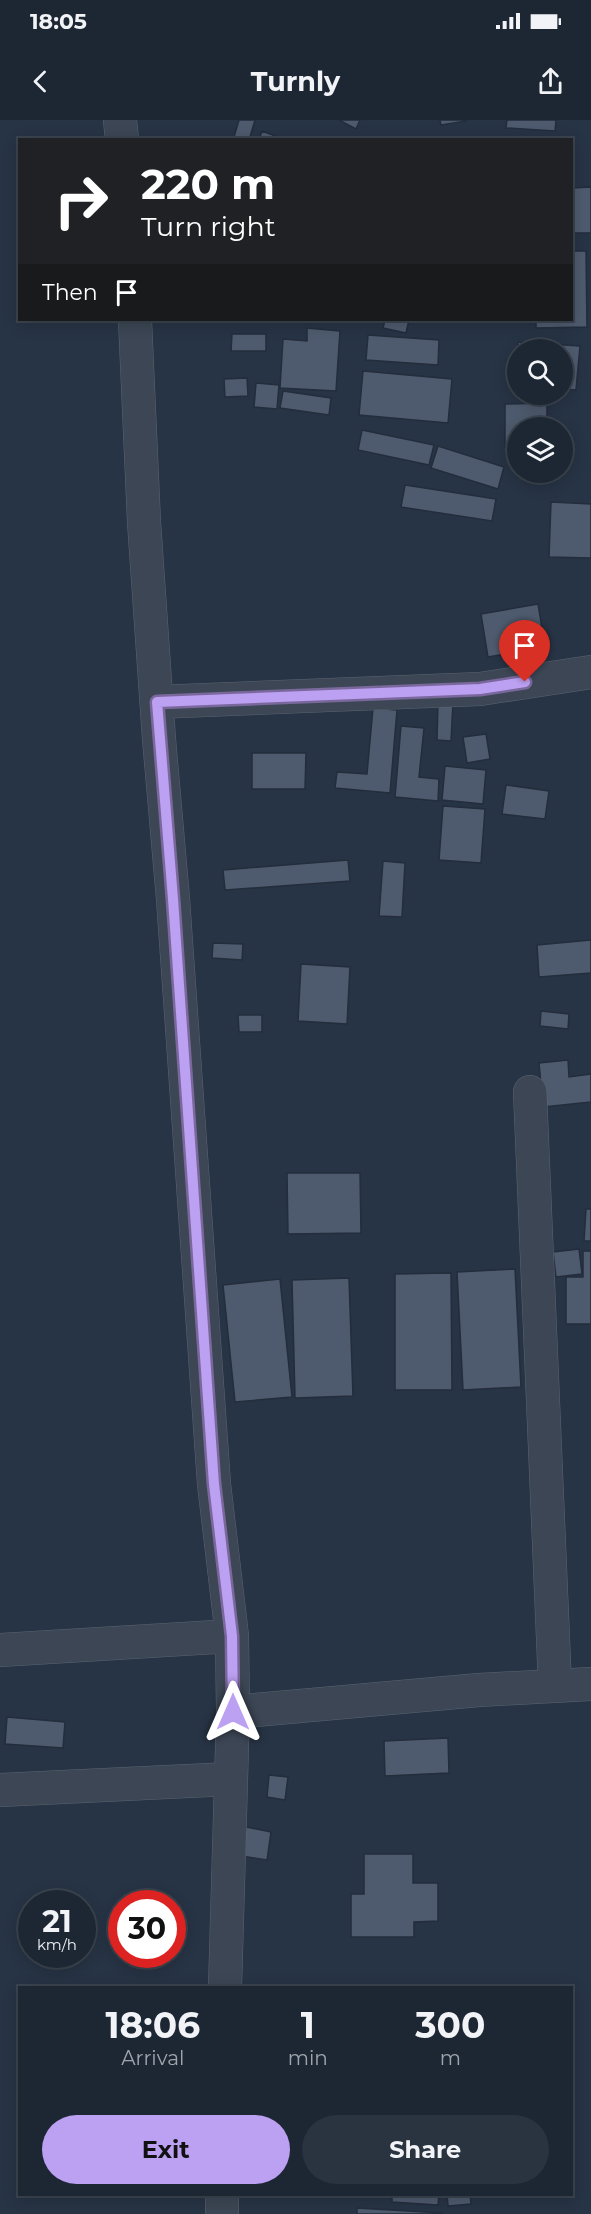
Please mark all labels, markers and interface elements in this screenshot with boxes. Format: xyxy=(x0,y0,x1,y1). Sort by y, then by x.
text: 18:05 xyxy=(30,8,87,35)
icon: back xyxy=(24,65,57,98)
text: Turnly xyxy=(251,65,340,98)
icon: share xyxy=(534,65,567,98)
text: 220 m xyxy=(141,158,275,210)
icon: right xyxy=(42,162,120,240)
text: Turn right xyxy=(141,210,276,243)
icon: arrive xyxy=(110,276,143,309)
text: Then xyxy=(42,279,98,306)
map controls xyxy=(507,339,573,483)
button: search xyxy=(507,339,573,405)
button: layers xyxy=(507,417,573,483)
pin xyxy=(499,620,550,682)
icon: arrive xyxy=(508,629,541,662)
position arrow xyxy=(201,1680,265,1744)
speed limit sign: 30 xyxy=(108,1890,186,1968)
text: 21 xyxy=(42,1903,72,1940)
text: km/h xyxy=(37,1935,77,1954)
text: 18:06 xyxy=(105,2003,200,2047)
text: 1 xyxy=(301,2003,315,2047)
text: 300 xyxy=(415,2003,485,2047)
text: Arrival xyxy=(121,2046,184,2070)
text: min xyxy=(288,2046,328,2070)
text: m xyxy=(440,2046,461,2070)
button: Exit xyxy=(42,2115,290,2184)
button: Share xyxy=(302,2115,549,2184)

